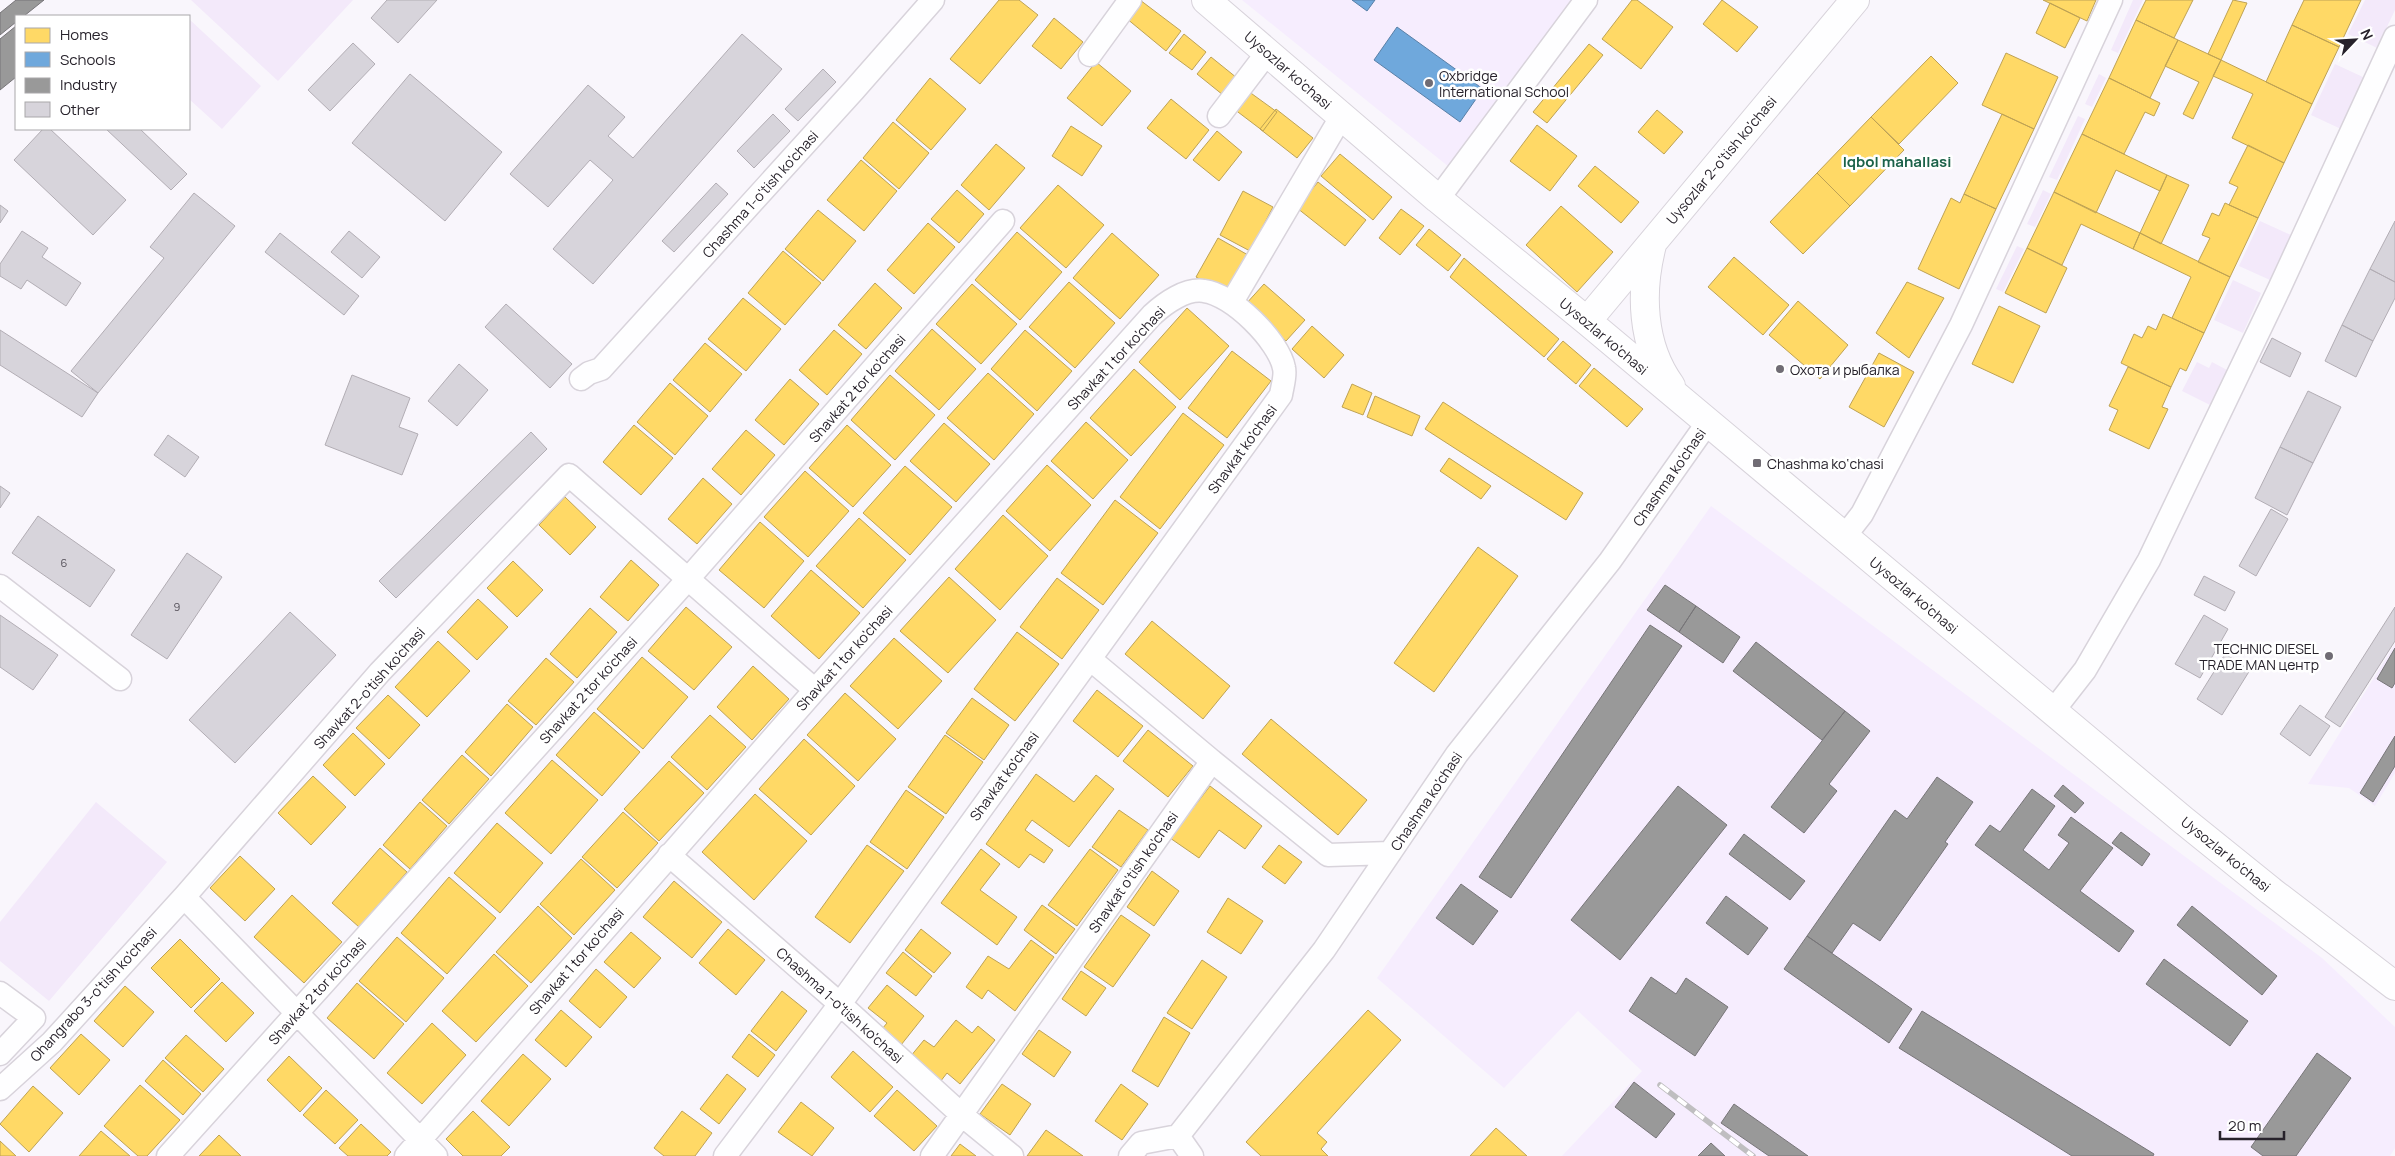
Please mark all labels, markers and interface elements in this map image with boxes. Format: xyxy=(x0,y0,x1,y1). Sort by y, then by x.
legend xyxy=(15,15,190,130)
north arrow xyxy=(2330,15,2380,65)
text: Homes xyxy=(60,24,109,45)
text: N xyxy=(2356,26,2378,43)
street label: Uysozlar ko'chasi xyxy=(1240,27,1336,113)
text: Schools xyxy=(60,49,116,70)
place label: Oxbridge International School xyxy=(1439,66,1569,101)
text: Industry xyxy=(60,74,117,95)
marker: Oxbridge International School xyxy=(1423,77,1435,89)
street label: Uysozlar 2-o'tish ko'chasi xyxy=(1662,92,1780,228)
text: Other xyxy=(60,99,101,120)
street label: Chashma 1-o'tish ko'chasi xyxy=(698,126,822,262)
district label: Iqbol mahallasi xyxy=(1843,151,1951,172)
street label: Uysozlar ko'chasi xyxy=(1556,293,1652,379)
street label: Shavkat 1 tor ko'chasi xyxy=(1063,302,1169,414)
street label: Shavkat 2 tor ko'chasi xyxy=(805,330,909,446)
place label: Охота и рыбалка xyxy=(1790,360,1900,379)
marker: Охота и рыбалка xyxy=(1774,363,1786,375)
street label: Shavkat ko'chasi xyxy=(1203,401,1281,497)
street label: Chashma ko'chasi xyxy=(1628,424,1710,530)
place label: Chashma ko‘chasi xyxy=(1767,454,1884,473)
marker: Chashma ko‘chasi xyxy=(1751,457,1763,469)
street label: Uysozlar ko'chasi xyxy=(1866,552,1962,638)
house number: 6 xyxy=(61,555,68,570)
house number: 9 xyxy=(174,599,181,614)
street label: Shavkat 1 tor ko'chasi xyxy=(792,601,896,715)
street label: Shavkat 2-o'tish ko'chasi xyxy=(309,623,429,753)
street label: Shavkat 2 tor ko'chasi xyxy=(535,632,641,748)
place label: TECHNIC DIESEL TRADE MAN центр xyxy=(2199,639,2319,674)
marker: TECHNIC DIESEL TRADE MAN центр xyxy=(2323,650,2335,662)
street label: Shavkat ko'chasi xyxy=(965,728,1043,824)
street label: Chashma ko'chasi xyxy=(1386,748,1466,854)
street label: Shavkat o'tish ko'chasi xyxy=(1084,808,1182,936)
street label: Uysozlar ko'chasi xyxy=(2177,812,2275,896)
street label: Shavkat 1 tor ko'chasi xyxy=(524,904,628,1018)
street label: Ohangrabo 3-o'tish ko'chasi xyxy=(25,923,161,1065)
street label: Shavkat 2 tor ko'chasi xyxy=(264,933,370,1049)
street label: Chashma 1-o'tish ko'chasi xyxy=(772,943,908,1067)
scale bar xyxy=(2220,1108,2284,1140)
text: 20 m xyxy=(2228,1115,2261,1136)

